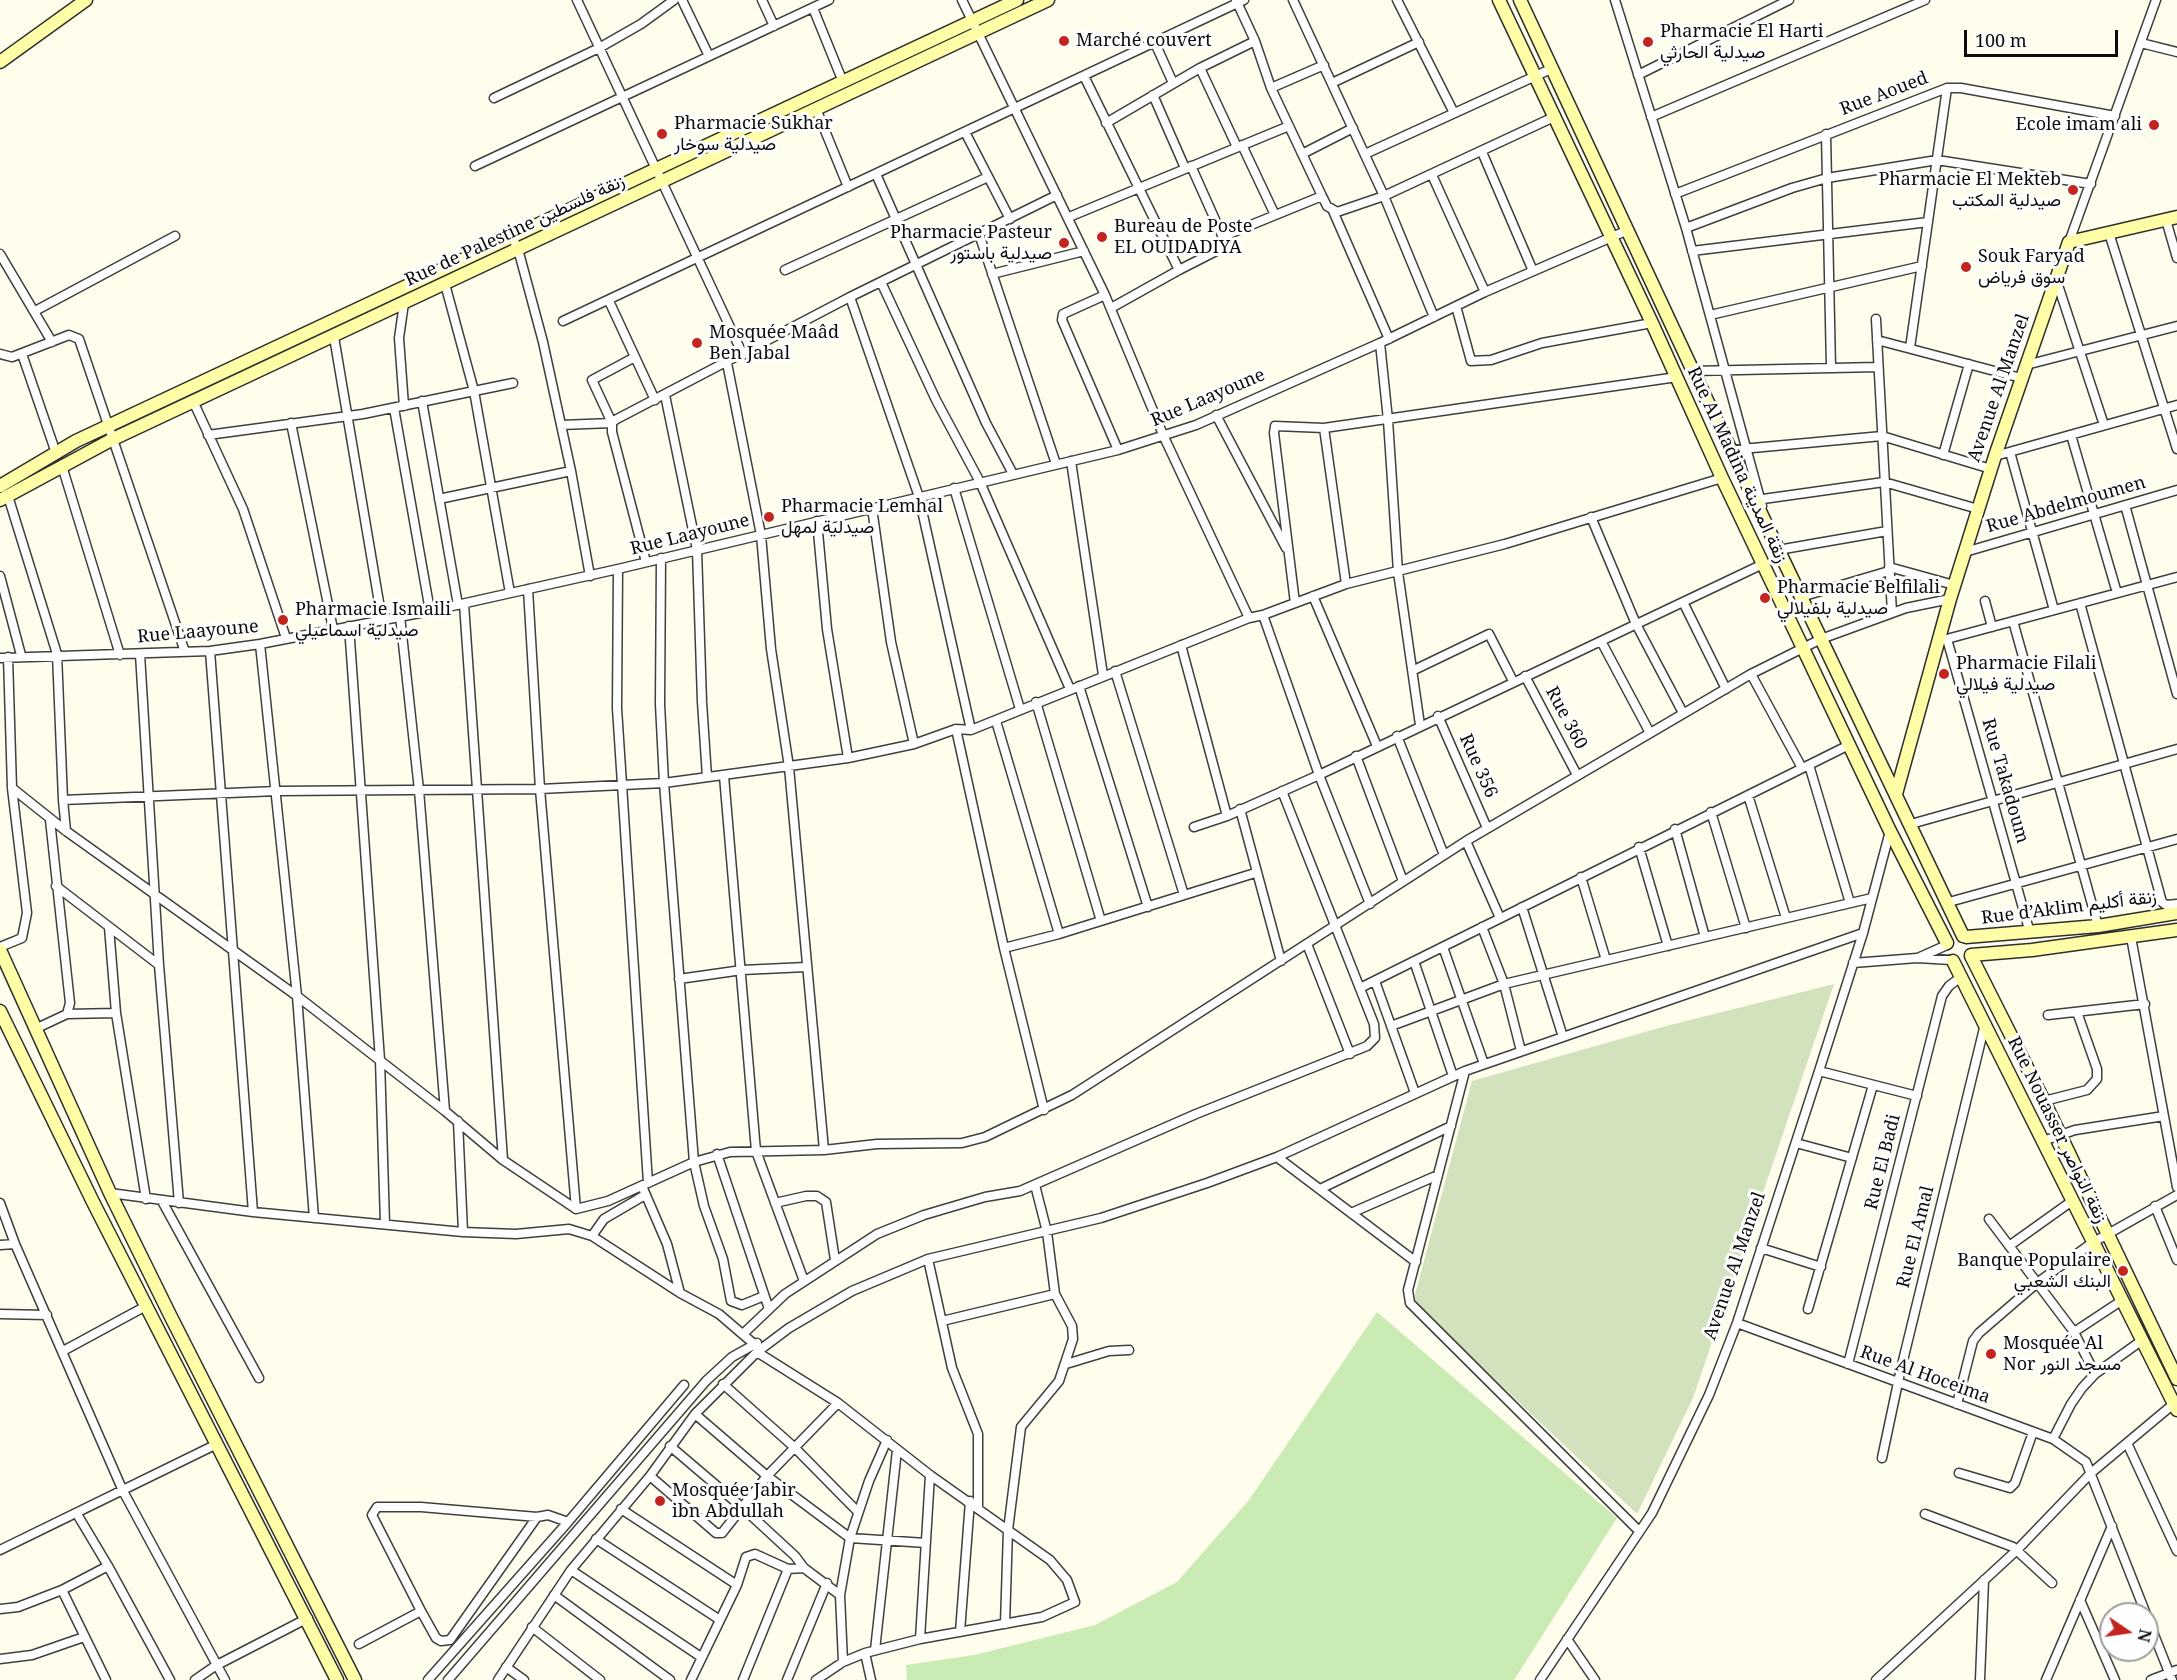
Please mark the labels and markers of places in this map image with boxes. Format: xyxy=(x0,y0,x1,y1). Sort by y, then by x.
place label: Pharmacie El Harti صيدلية الحارثي xyxy=(1660,21,1823,63)
place label: Marché couvert xyxy=(1076,30,1212,52)
marker: Marché couvert xyxy=(1057,34,1071,48)
marker: Pharmacie El Harti صيدلية الحارثي xyxy=(1641,35,1655,49)
place label: Pharmacie Sukhar صيدلية سوخار xyxy=(674,113,833,156)
place label: Ecole imam ali xyxy=(2016,114,2142,136)
marker: Ecole imam ali xyxy=(2147,118,2161,132)
marker: Pharmacie Sukhar صيدلية سوخار xyxy=(655,127,669,141)
place label: Pharmacie El Mekteb صيدلية المكتب xyxy=(1878,169,2061,212)
marker: Pharmacie El Mekteb صيدلية المكتب xyxy=(2066,183,2080,197)
place label: Bureau de Poste EL OUIDADIYA xyxy=(1114,216,1252,258)
place label: Pharmacie Pasteur صيدلية باستور xyxy=(890,222,1052,264)
marker: Bureau de Poste EL OUIDADIYA xyxy=(1095,230,1109,244)
marker: Pharmacie Pasteur صيدلية باستور xyxy=(1057,236,1071,250)
place label: Souk Faryad سوق فرياض xyxy=(1978,246,2085,288)
marker: Souk Faryad سوق فرياض xyxy=(1959,260,1973,274)
place label: Mosquée Maâd Ben Jabal xyxy=(709,322,839,364)
marker: Mosquée Maâd Ben Jabal xyxy=(690,336,704,350)
place label: Pharmacie Lemhal صيدلية لمهل xyxy=(781,496,943,538)
marker: Pharmacie Lemhal صيدلية لمهل xyxy=(762,510,776,524)
place label: Pharmacie Belfilali صيدلية بلفيلالي xyxy=(1777,577,1940,620)
marker: Pharmacie Belfilali صيدلية بلفيلالي xyxy=(1758,591,1772,605)
place label: Pharmacie Ismaili صيدلية اسماعيلي xyxy=(295,599,451,642)
marker: Pharmacie Ismaili صيدلية اسماعيلي xyxy=(276,613,290,627)
place label: Pharmacie Filali صيدلية فيلالي xyxy=(1956,653,2096,696)
marker: Pharmacie Filali صيدلية فيلالي xyxy=(1937,667,1951,681)
place label: Banque Populaire البنك الشعبي xyxy=(1957,1250,2111,1292)
marker: Banque Populaire البنك الشعبي xyxy=(2116,1264,2130,1278)
place label: Mosquée Al Nor مسجد النور xyxy=(2003,1333,2121,1376)
marker: Mosquée Al Nor مسجد النور xyxy=(1984,1347,1998,1361)
place label: Mosquée Jabir ibn Abdullah xyxy=(672,1480,796,1522)
marker: Mosquée Jabir ibn Abdullah xyxy=(653,1494,667,1508)

